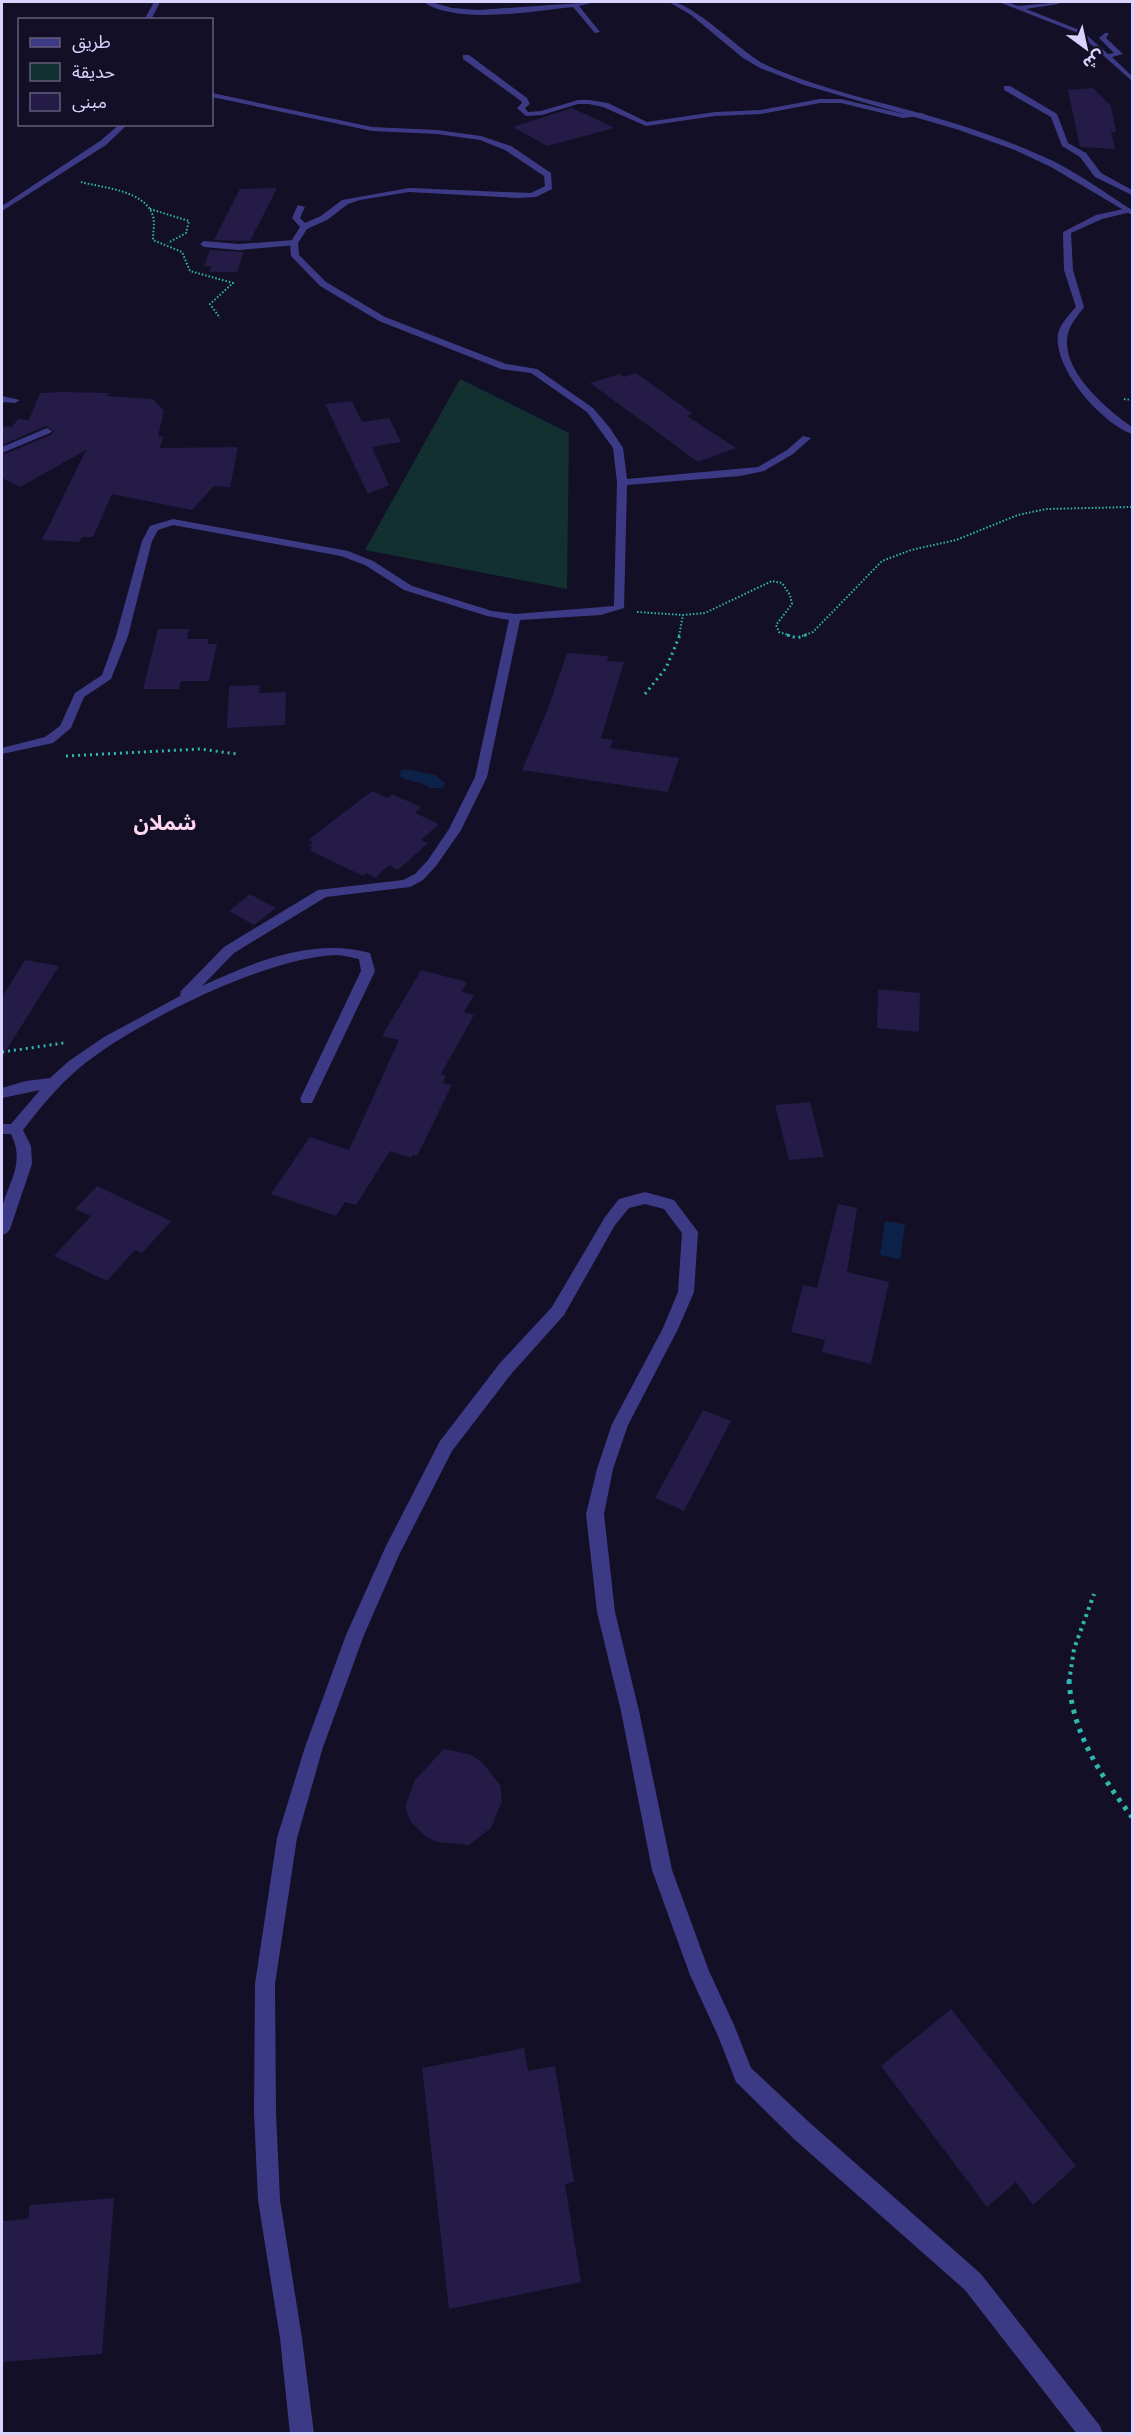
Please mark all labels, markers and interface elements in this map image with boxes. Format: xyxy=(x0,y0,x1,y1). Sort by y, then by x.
legend xyxy=(18,18,213,126)
north arrow xyxy=(1056,18,1116,78)
text: طريق xyxy=(72,30,111,53)
text: ش xyxy=(1079,46,1109,75)
text: حديقة xyxy=(72,60,115,82)
text: مبنى xyxy=(72,90,107,113)
district label: شملان xyxy=(134,809,196,835)

